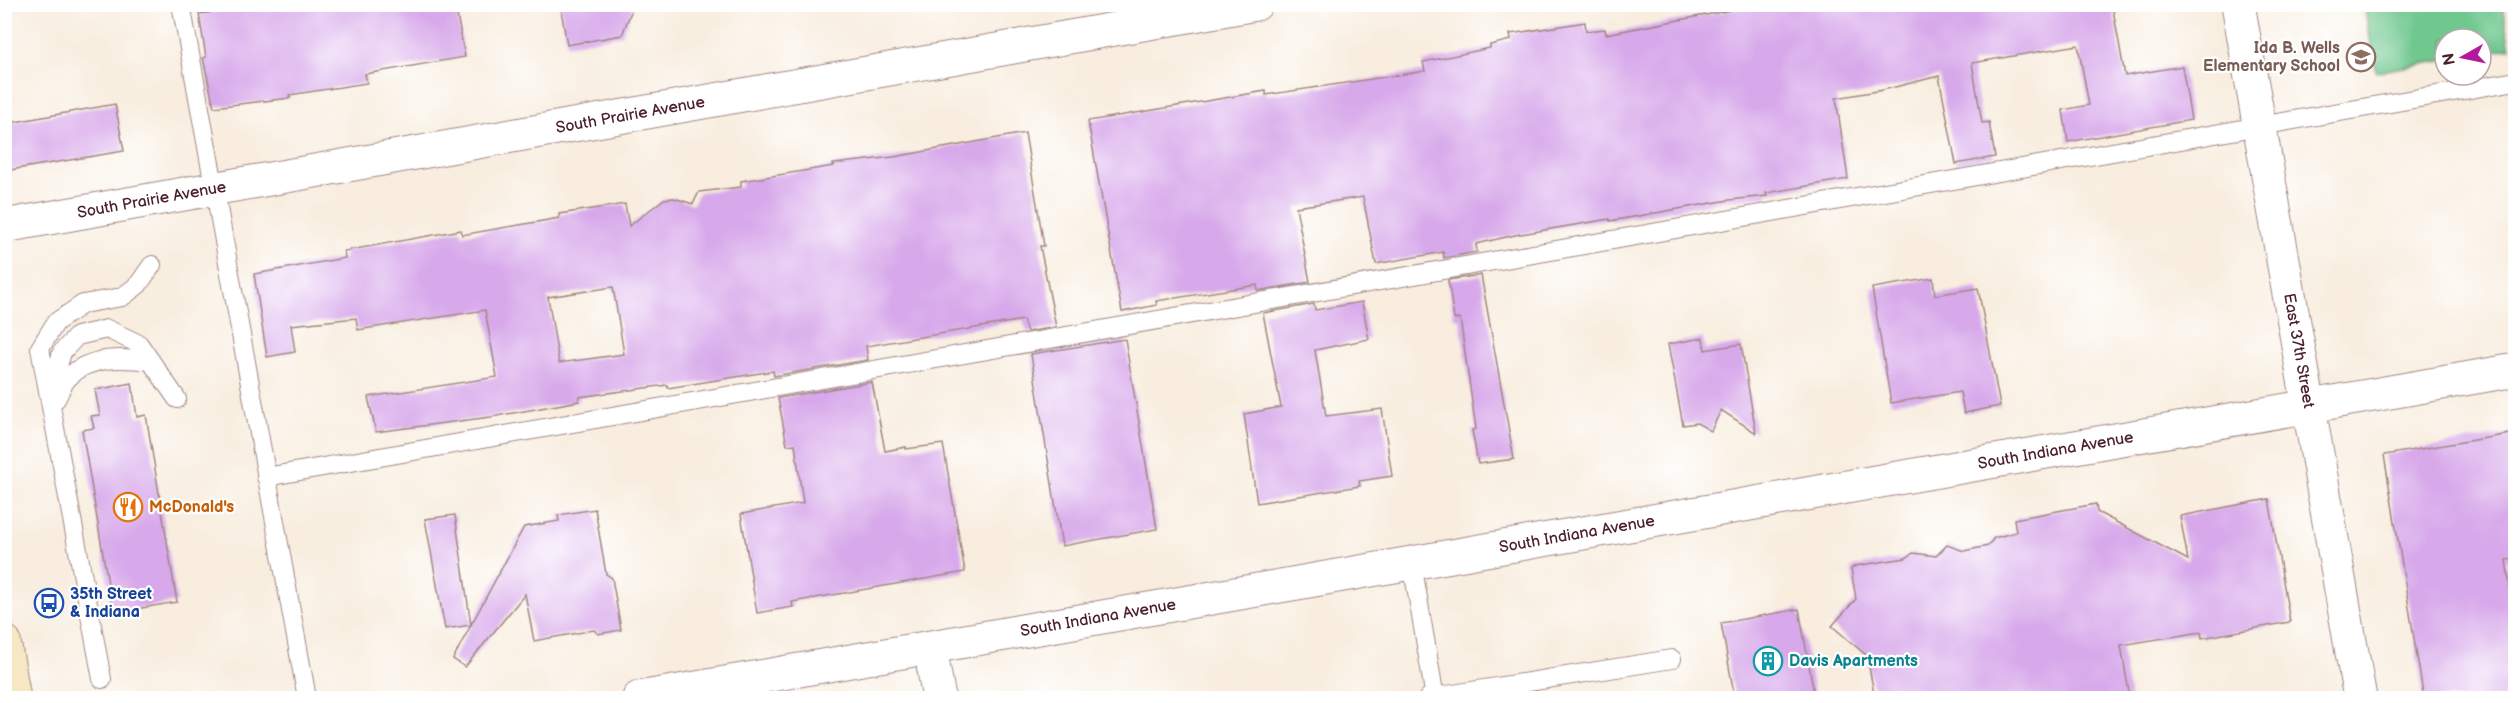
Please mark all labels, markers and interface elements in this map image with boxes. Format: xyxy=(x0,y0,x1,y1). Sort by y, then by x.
north arrow xyxy=(2433,27,2493,87)
place label: Ida B. Wells Elementary School xyxy=(2203,39,2340,76)
school or university icon: Ida B. Wells Elementary School xyxy=(2345,41,2377,73)
text: N xyxy=(2439,52,2460,67)
street label: South Prairie Avenue xyxy=(554,92,707,138)
street label: South Prairie Avenue xyxy=(76,177,228,222)
street label: East 37th Street xyxy=(2280,292,2318,410)
street label: South Indiana Avenue xyxy=(1976,427,2135,473)
restaurant icon: McDonald's xyxy=(112,491,144,523)
place label: McDonald's xyxy=(149,498,234,517)
street label: South Indiana Avenue xyxy=(1497,511,1657,557)
place label: 35th Street & Indiana xyxy=(70,585,152,622)
bus stop icon: 35th Street & Indiana xyxy=(33,587,65,619)
street label: South Indiana Avenue xyxy=(1019,595,1178,641)
building icon: Davis Apartments xyxy=(1752,645,1784,677)
place label: Davis Apartments xyxy=(1789,652,1918,671)

